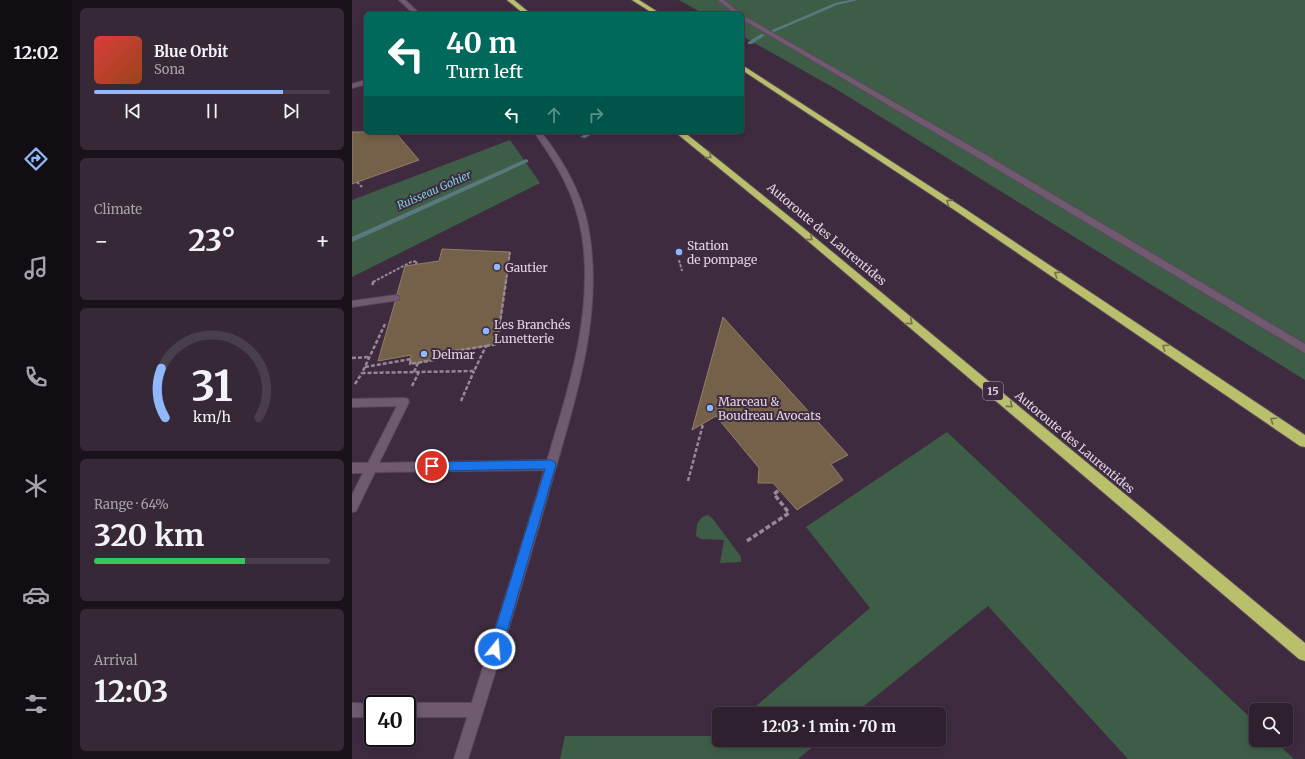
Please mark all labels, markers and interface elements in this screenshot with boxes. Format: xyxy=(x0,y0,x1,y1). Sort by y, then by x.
text: 40 m xyxy=(446,25,517,61)
icon: left xyxy=(380,28,432,80)
text: 12:02 xyxy=(13,41,59,64)
text: Blue Orbit xyxy=(154,42,228,61)
text: Turn left xyxy=(446,60,523,83)
text: Sona xyxy=(154,61,185,78)
icon: previous xyxy=(122,100,144,122)
icon: pause xyxy=(201,100,223,122)
icon: next xyxy=(280,100,302,122)
icon: left xyxy=(501,104,523,126)
icon: ahead xyxy=(543,104,565,126)
icon: right xyxy=(585,104,607,126)
icon: directions xyxy=(22,145,50,173)
one-way arrow xyxy=(705,152,712,159)
water label: Ruisseau Gohier xyxy=(395,167,474,213)
street label: Autoroute des Laurentides xyxy=(763,179,890,288)
one-way arrow xyxy=(946,199,953,207)
text: Climate xyxy=(94,201,142,218)
text: 23° xyxy=(188,221,236,259)
text: − xyxy=(94,227,109,255)
text: + xyxy=(315,227,330,255)
one-way arrow xyxy=(806,234,813,241)
place label: Station de pompage xyxy=(687,238,757,267)
marker: Station de pompage xyxy=(674,247,684,257)
icon: music xyxy=(22,254,50,282)
place label: Gautier xyxy=(505,260,548,275)
marker: Gautier xyxy=(492,262,502,272)
one-way arrow xyxy=(1054,271,1061,279)
place label: Les Branchés Lunetterie xyxy=(494,317,570,346)
one-way arrow xyxy=(905,317,913,324)
marker: Les Branchés Lunetterie xyxy=(481,326,491,336)
one-way arrow xyxy=(1162,344,1169,352)
place label: Delmar xyxy=(432,347,476,362)
marker: Delmar xyxy=(419,349,429,359)
text: 31 xyxy=(191,359,233,411)
icon: phone xyxy=(22,363,50,391)
road number: 15 xyxy=(983,382,1003,400)
street label: Autoroute des Laurentides xyxy=(1011,387,1138,496)
place label: Marceau & Boudreau Avocats xyxy=(718,394,821,423)
one-way arrow xyxy=(1005,401,1012,408)
marker: Marceau & Boudreau Avocats xyxy=(705,403,715,413)
text: km/h xyxy=(193,407,231,425)
one-way arrow xyxy=(1270,418,1277,425)
pin xyxy=(415,449,449,483)
icon: arrive xyxy=(421,455,443,477)
icon: climate xyxy=(22,472,50,500)
text: Range · 64% xyxy=(94,496,169,513)
text: 320 km xyxy=(94,516,204,554)
icon: car xyxy=(22,581,50,609)
position arrow xyxy=(474,628,516,670)
text: Arrival xyxy=(94,652,137,669)
text: 12:03 xyxy=(94,672,168,710)
icon: filters xyxy=(22,690,50,718)
speed limit sign: 40 xyxy=(364,695,416,747)
map controls xyxy=(1249,703,1293,747)
button: search xyxy=(1249,703,1293,747)
text: 12:03 · 1 min · 70 m xyxy=(762,717,896,736)

